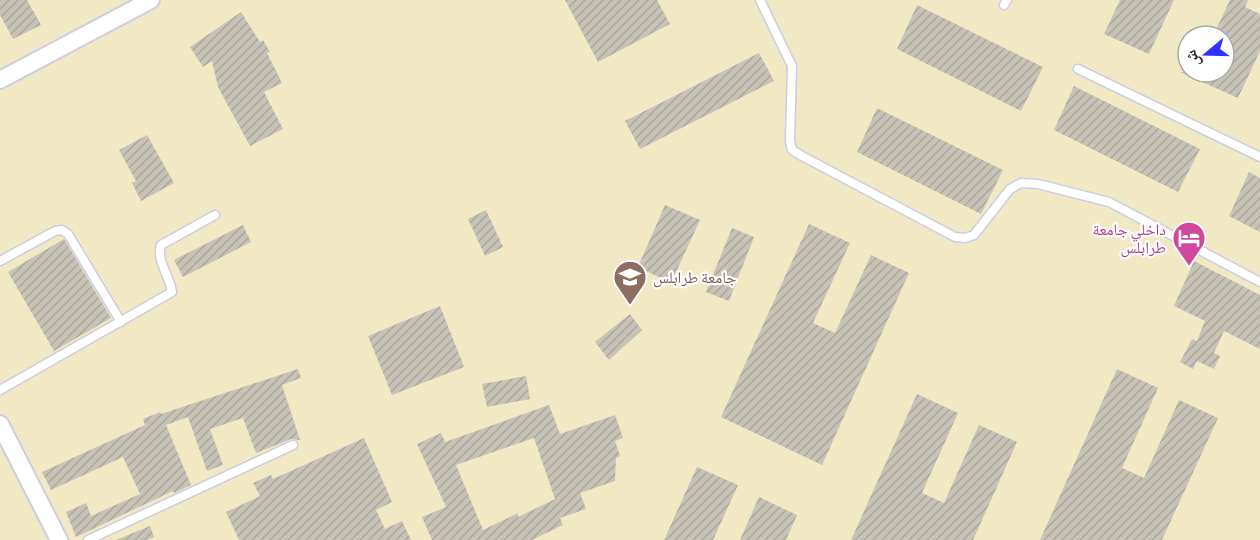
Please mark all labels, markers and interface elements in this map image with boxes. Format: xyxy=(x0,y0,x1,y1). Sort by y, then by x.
north arrow xyxy=(1176,24,1236,84)
text: ش xyxy=(1182,48,1204,69)
hotel icon: داخلي جامعة طرابلس xyxy=(1171,220,1207,267)
place label: داخلي جامعة طرابلس xyxy=(1092,222,1166,258)
school or university icon: جامعة طرابلس xyxy=(612,259,648,306)
place label: جامعة طرابلس xyxy=(653,270,736,288)

